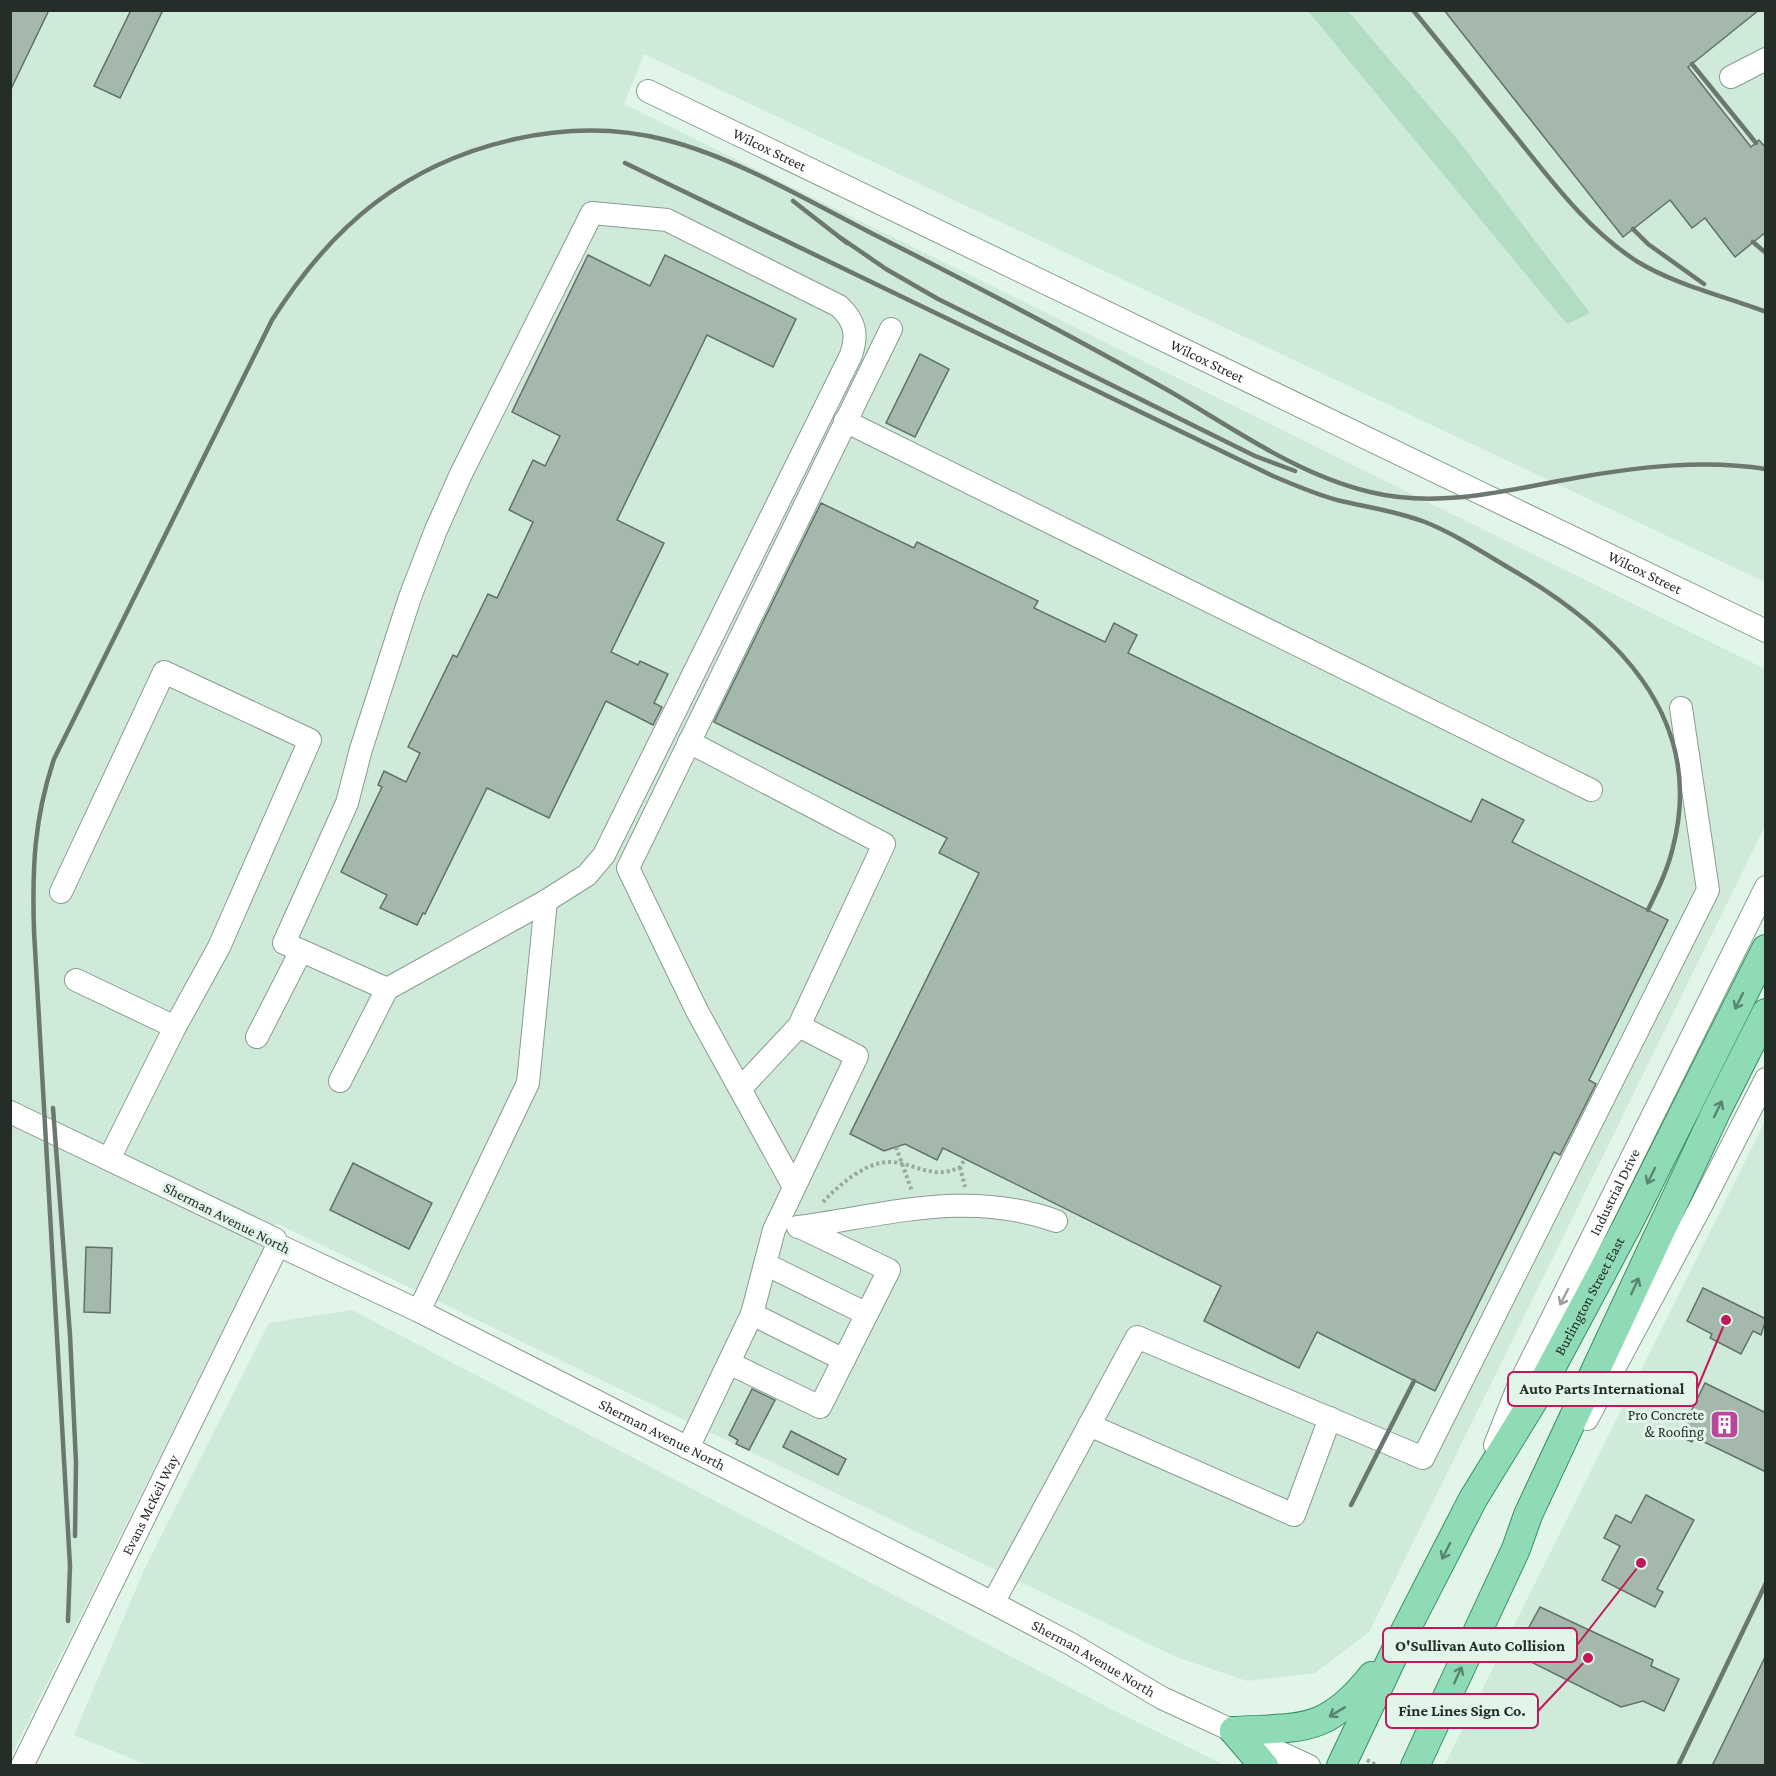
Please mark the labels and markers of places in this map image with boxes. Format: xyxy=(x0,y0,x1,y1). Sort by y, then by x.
callout: Auto Parts International xyxy=(1508,1372,1697,1406)
place label: Pro Concrete & Roofing xyxy=(1628,1407,1704,1441)
building icon: Pro Concrete & Roofing xyxy=(1709,1408,1741,1440)
callout: O'Sullivan Auto Collision xyxy=(1383,1628,1577,1662)
callout: Fine Lines Sign Co. xyxy=(1386,1694,1538,1728)

